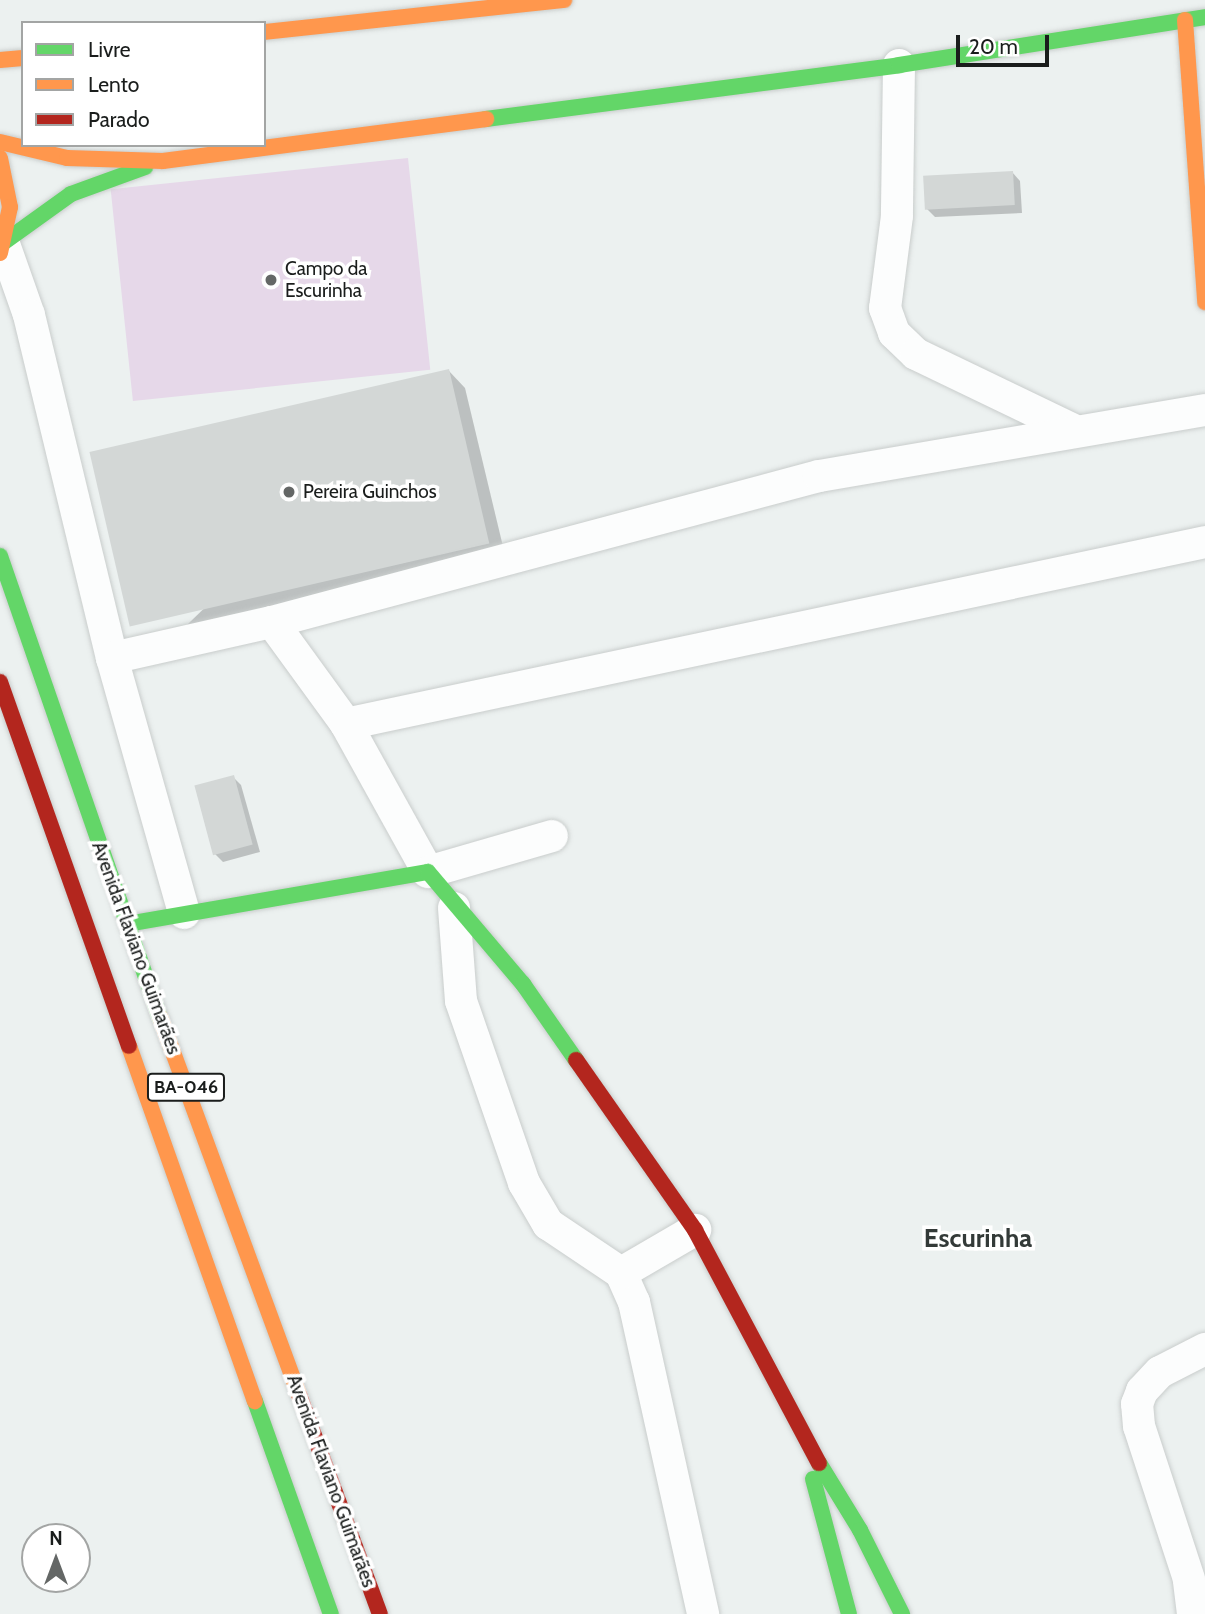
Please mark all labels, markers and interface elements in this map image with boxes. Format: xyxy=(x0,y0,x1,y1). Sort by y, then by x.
legend xyxy=(21,21,266,147)
scale bar xyxy=(960,21,1053,65)
text: 20 m xyxy=(969,34,1018,59)
text: Livre xyxy=(88,37,130,62)
text: Lento xyxy=(88,72,139,97)
text: Parado xyxy=(88,107,150,132)
place label: Campo da Escurinha xyxy=(285,258,367,302)
marker: Campo da Escurinha xyxy=(263,272,279,288)
place label: Pereira Guinchos xyxy=(303,481,437,503)
marker: Pereira Guinchos xyxy=(281,484,297,500)
street label: Avenida Flaviano Guimarães xyxy=(87,839,185,1057)
road number: BA-046 xyxy=(146,1072,226,1102)
district label: Escurinha xyxy=(924,1223,1032,1255)
street label: Avenida Flaviano Guimarães xyxy=(282,1372,380,1590)
north arrow xyxy=(21,1523,91,1593)
text: N xyxy=(49,1527,63,1550)

